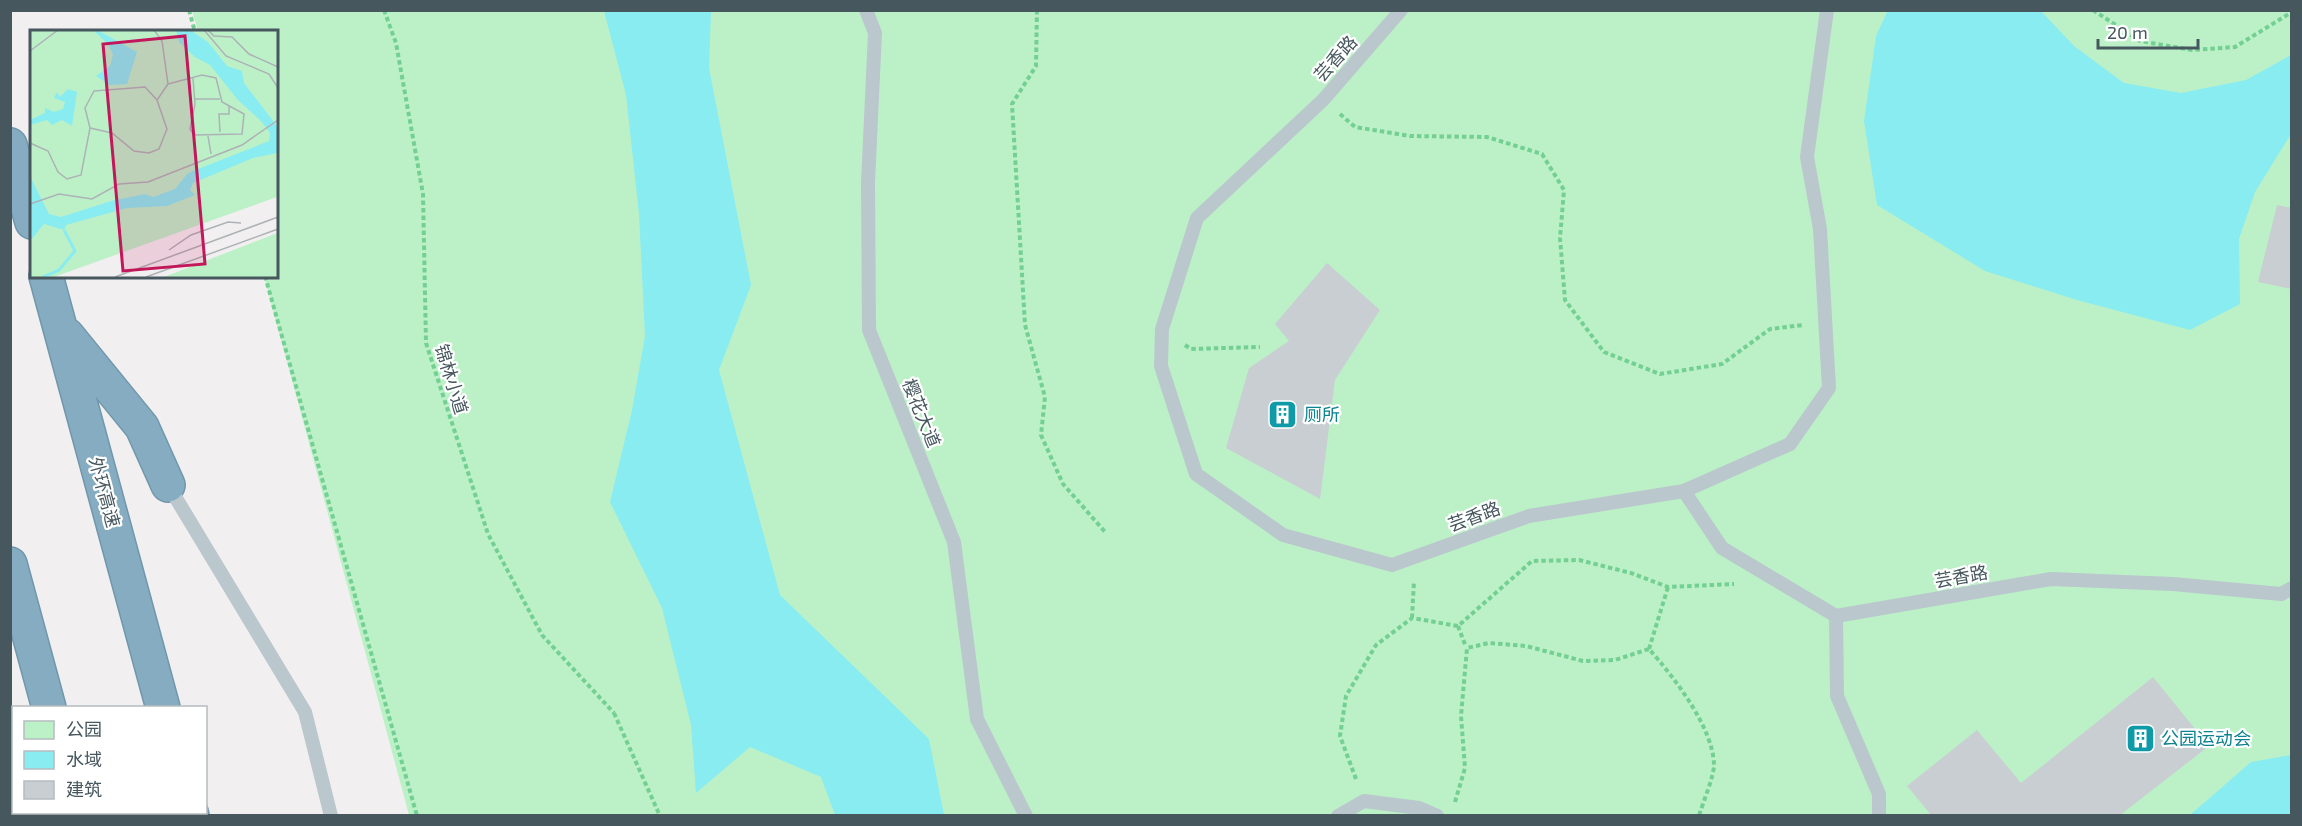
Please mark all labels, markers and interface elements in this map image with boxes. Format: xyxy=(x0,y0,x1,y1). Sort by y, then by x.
scale bar xyxy=(2098,12,2198,50)
text: 20 m xyxy=(2107,21,2148,43)
inset map xyxy=(30,30,278,278)
street label: 芸香路 xyxy=(1309,31,1361,85)
street label: 锦林小道 xyxy=(431,341,473,417)
street label: 樱花大道 xyxy=(898,376,946,450)
building icon: 厕所 xyxy=(1267,398,1299,430)
place label: 厕所 xyxy=(1304,403,1340,425)
street label: 外环高速 xyxy=(85,454,125,530)
street label: 芸香路 xyxy=(1445,496,1503,536)
street label: 芸香路 xyxy=(1933,560,1989,592)
legend xyxy=(12,706,207,814)
text: 公园 xyxy=(66,718,102,740)
building icon: 公园运动会 xyxy=(2124,722,2156,754)
place label: 公园运动会 xyxy=(2161,727,2251,749)
text: 水域 xyxy=(66,748,102,770)
text: 建筑 xyxy=(66,778,102,800)

